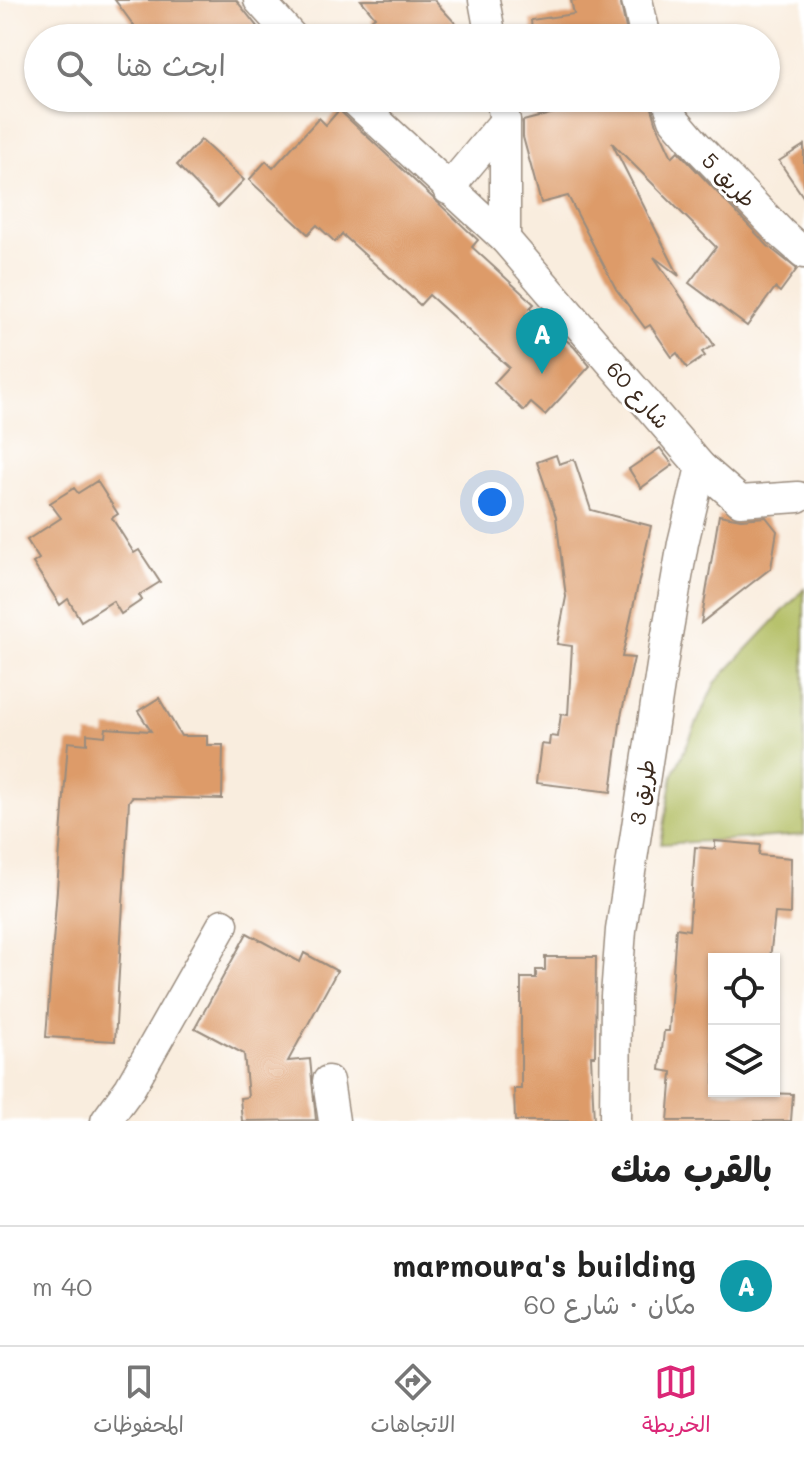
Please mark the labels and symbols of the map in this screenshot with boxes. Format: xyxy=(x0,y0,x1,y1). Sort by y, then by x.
street label: طريق 5 xyxy=(696,146,763,213)
pin: A xyxy=(516,308,568,374)
street label: شارع 60 xyxy=(599,355,676,436)
your location xyxy=(472,482,512,522)
street label: طريق 3 xyxy=(622,757,661,827)

